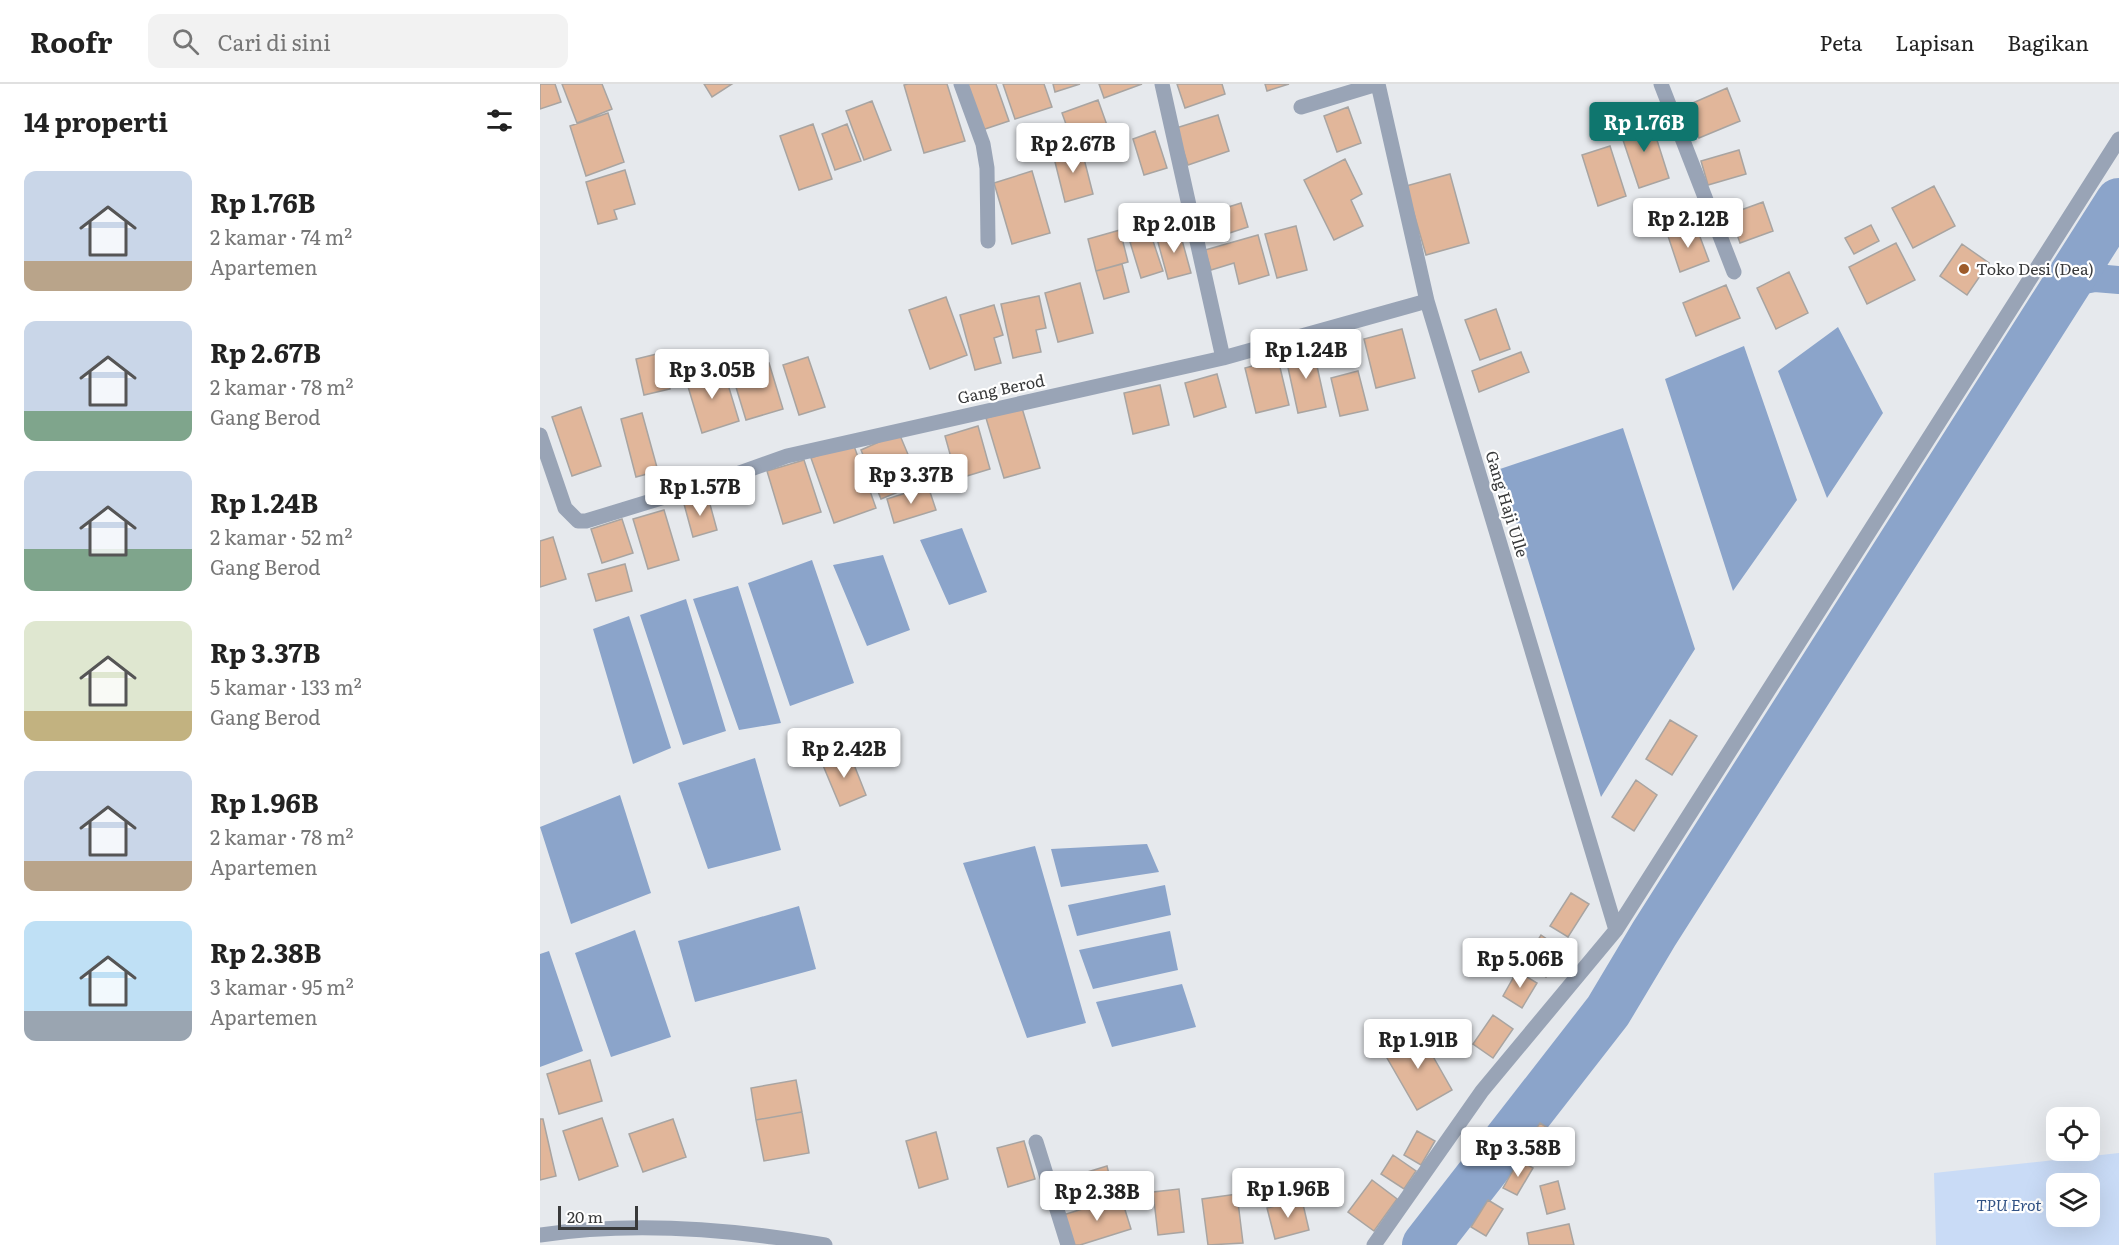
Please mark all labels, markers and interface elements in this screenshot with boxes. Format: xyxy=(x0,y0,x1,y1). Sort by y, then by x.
search box xyxy=(148,14,568,68)
text: Roofr xyxy=(30,20,112,62)
icon: search xyxy=(169,25,202,58)
text: Cari di sini xyxy=(217,25,331,58)
text: Peta xyxy=(1820,26,1862,57)
text: Lapisan xyxy=(1895,26,1974,57)
text: Bagikan xyxy=(2007,26,2089,57)
text: 14 properti xyxy=(24,101,168,140)
pin: Rp 1.76B xyxy=(1582,102,1706,153)
icon: filters xyxy=(483,104,516,137)
text: Rp 1.76B xyxy=(1603,106,1685,136)
pin: Rp 2.67B xyxy=(1011,123,1135,174)
text: Rp 2.67B xyxy=(1030,127,1116,157)
text: Rp 1.76B xyxy=(210,182,316,221)
icon: home xyxy=(72,195,144,267)
pin: Rp 2.12B xyxy=(1626,198,1750,249)
text: Rp 2.12B xyxy=(1647,202,1729,232)
pin: Rp 2.01B xyxy=(1112,203,1236,254)
text: Rp 2.01B xyxy=(1132,207,1216,237)
text: 2 kamar · 74 m² xyxy=(210,221,352,251)
text: Apartemen xyxy=(210,251,318,281)
place label: Toko Desi (Dea) xyxy=(1976,256,2094,280)
marker: Toko Desi (Dea) xyxy=(1957,262,1971,276)
pin: Rp 1.24B xyxy=(1244,329,1368,380)
text: Rp 2.67B xyxy=(210,332,321,371)
text: Rp 1.24B xyxy=(1264,333,1348,363)
icon: home xyxy=(72,345,144,417)
pin: Rp 3.05B xyxy=(650,349,774,400)
text: Rp 3.05B xyxy=(669,353,755,383)
street label: Gang Berod xyxy=(955,367,1047,409)
text: 2 kamar · 78 m² xyxy=(210,371,354,401)
text: Gang Berod xyxy=(210,401,321,431)
street label: Gang Haji Ulle xyxy=(1480,447,1536,560)
pin: Rp 3.37B xyxy=(849,454,973,505)
text: Rp 3.37B xyxy=(869,458,953,488)
pin: Rp 1.57B xyxy=(638,466,762,517)
text: Rp 1.57B xyxy=(659,470,741,500)
text: Rp 1.24B xyxy=(210,482,318,521)
icon: home xyxy=(72,495,144,567)
text: 2 kamar · 52 m² xyxy=(210,521,352,551)
text: Gang Berod xyxy=(210,551,321,581)
text: Rp 3.37B xyxy=(210,632,320,671)
icon: home xyxy=(72,645,144,717)
text: 5 kamar · 133 m² xyxy=(210,671,362,701)
text: Gang Berod xyxy=(210,701,321,731)
pin: Rp 2.42B xyxy=(782,728,906,779)
text: Rp 2.42B xyxy=(801,732,887,762)
text: Rp 1.96B xyxy=(210,782,319,821)
icon: home xyxy=(72,795,144,867)
text: 2 kamar · 78 m² xyxy=(210,821,354,851)
text: Apartemen xyxy=(210,851,318,881)
text: Rp 2.38B xyxy=(210,932,322,971)
pin: Rp 5.06B xyxy=(1458,938,1582,989)
text: Rp 5.06B xyxy=(1476,942,1564,972)
icon: home xyxy=(72,945,144,1017)
text: 3 kamar · 95 m² xyxy=(210,971,354,1001)
text: Apartemen xyxy=(210,1001,318,1031)
pin: Rp 1.91B xyxy=(1356,1019,1480,1070)
text: Rp 1.91B xyxy=(1378,1023,1458,1053)
map controls xyxy=(2046,1107,2100,1227)
button: locate xyxy=(2046,1107,2100,1161)
pin: Rp 3.58B xyxy=(1456,1127,1580,1178)
text: Rp 3.58B xyxy=(1475,1131,1561,1161)
pin: Rp 1.96B xyxy=(1226,1168,1350,1219)
pin: Rp 2.38B xyxy=(1035,1171,1159,1222)
text: Rp 1.96B xyxy=(1246,1172,1330,1202)
button: layers xyxy=(2046,1173,2100,1227)
text: Rp 2.38B xyxy=(1054,1175,1140,1205)
park label: TPU Erot xyxy=(1976,1192,2042,1216)
scale bar xyxy=(558,1203,638,1230)
text: 20 m xyxy=(567,1204,603,1228)

